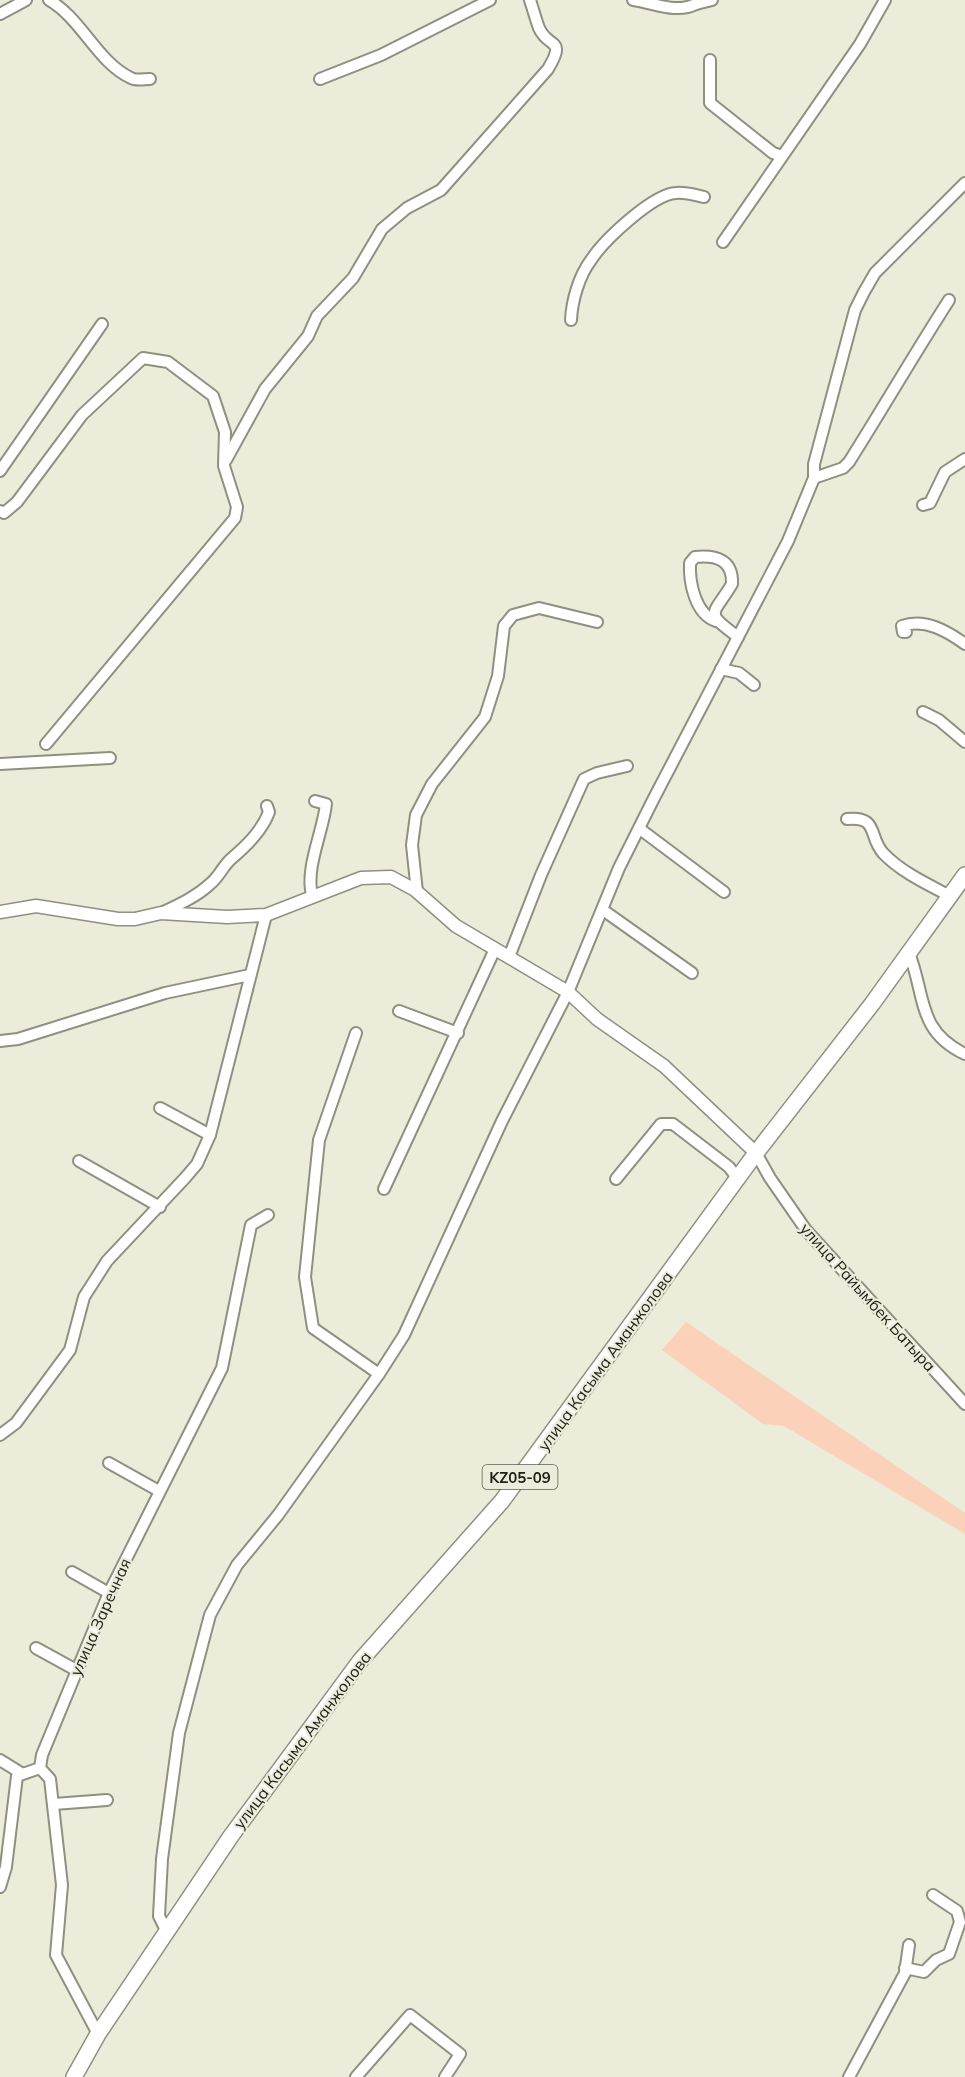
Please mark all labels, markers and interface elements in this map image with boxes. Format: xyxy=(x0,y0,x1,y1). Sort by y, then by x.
street label: улица Райымбек Батыра xyxy=(796,1219,940,1375)
street label: улица Касыма Аманжолова xyxy=(533,1267,677,1455)
road number: KZ05-09 xyxy=(482,1465,558,1489)
street label: улица Заречная xyxy=(65,1555,135,1679)
street label: улица Касыма Аманжолова xyxy=(229,1647,375,1833)

